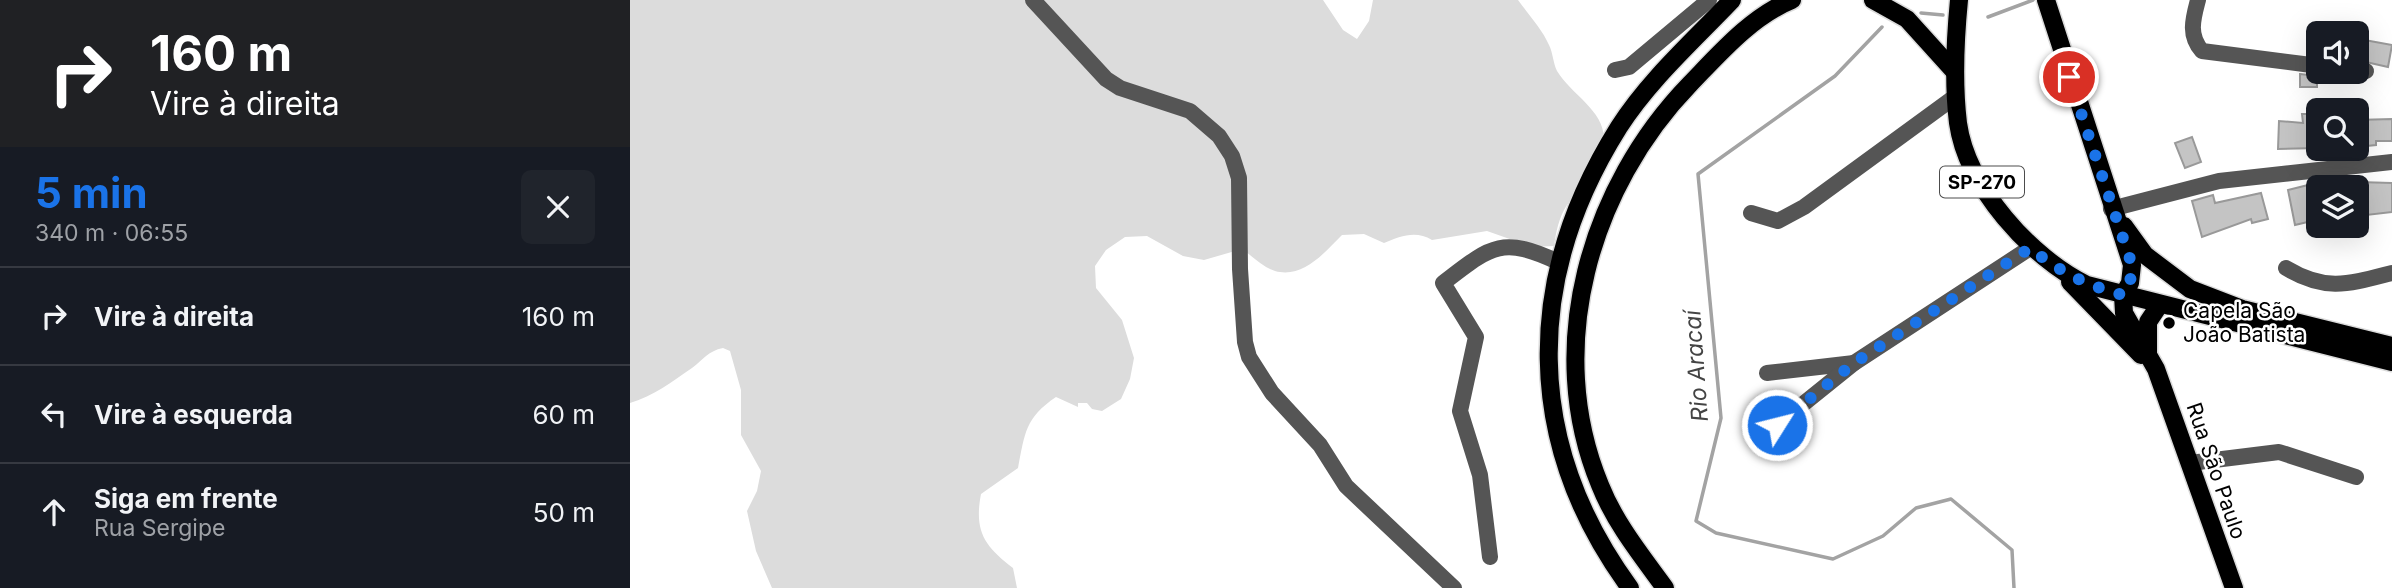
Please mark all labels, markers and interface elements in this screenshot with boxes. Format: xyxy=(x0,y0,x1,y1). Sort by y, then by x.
map controls xyxy=(2306,21,2369,238)
button: sound xyxy=(2306,21,2369,84)
text: 160 m xyxy=(150,24,292,83)
icon: right xyxy=(35,28,126,119)
pin xyxy=(2039,47,2099,107)
icon: arrive xyxy=(2050,58,2088,96)
text: Vire à direita xyxy=(150,84,340,123)
button: search xyxy=(2306,98,2369,161)
road number: SP-270 xyxy=(1940,166,2024,198)
text: 5 min xyxy=(35,167,148,218)
button: close xyxy=(521,170,595,244)
button: layers xyxy=(2306,175,2369,238)
text: 340 m · 06:55 xyxy=(35,219,188,247)
icon: right xyxy=(35,297,73,335)
place label: Capela São João Batista xyxy=(2183,298,2305,347)
text: Vire à direita xyxy=(94,301,254,332)
text: 160 m xyxy=(522,301,595,332)
water label: Rio Aracaí xyxy=(1678,307,1714,423)
marker: Capela São João Batista xyxy=(2161,315,2177,331)
position arrow xyxy=(1740,388,1814,462)
icon: left xyxy=(35,395,73,433)
text: Vire à esquerda xyxy=(94,399,293,430)
text: 60 m xyxy=(532,399,595,430)
street label: Rua São Paulo xyxy=(2181,399,2252,542)
text: Siga em frente xyxy=(94,483,278,514)
icon: ahead xyxy=(35,493,73,531)
text: 50 m xyxy=(533,497,595,528)
text: Rua Sergipe xyxy=(94,514,225,542)

